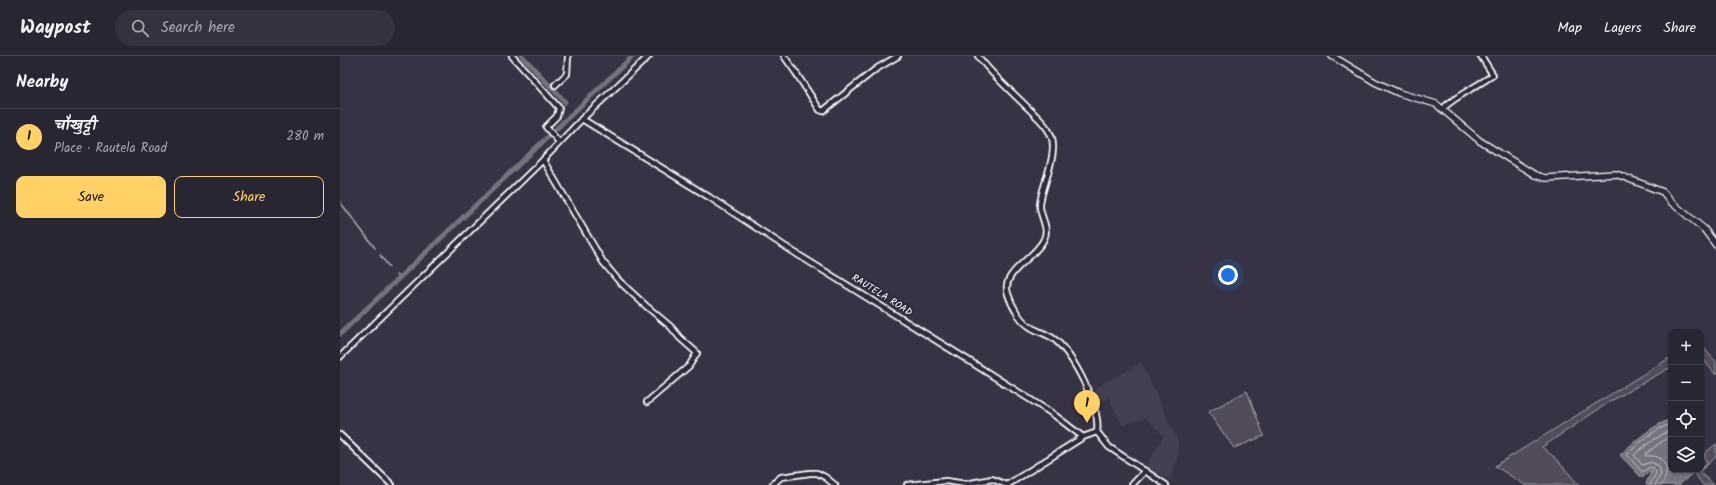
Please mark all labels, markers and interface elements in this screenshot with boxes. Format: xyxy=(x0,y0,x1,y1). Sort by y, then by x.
search box xyxy=(115,10,395,46)
text: Waypost xyxy=(20,13,91,43)
text: Search here xyxy=(161,16,235,40)
icon: search xyxy=(129,17,151,39)
text: Map xyxy=(1558,17,1582,39)
text: Layers xyxy=(1604,17,1642,39)
text: Share xyxy=(1664,17,1696,39)
text: Nearby xyxy=(16,69,68,96)
text: चौखुट्टी xyxy=(54,114,96,138)
text: 1 xyxy=(27,126,31,147)
text: 280 m xyxy=(287,126,324,147)
text: Place · Rautela Road xyxy=(54,138,167,159)
button: Save xyxy=(16,176,166,218)
button: Share xyxy=(174,176,324,218)
your location xyxy=(1218,265,1238,285)
street label: RAUTELA ROAD xyxy=(848,270,916,320)
map controls xyxy=(1668,329,1704,473)
button: + xyxy=(1668,329,1704,365)
button: − xyxy=(1668,365,1704,401)
pin: 1 xyxy=(1074,390,1100,423)
button: locate xyxy=(1668,401,1704,437)
button: layers xyxy=(1668,437,1704,473)

